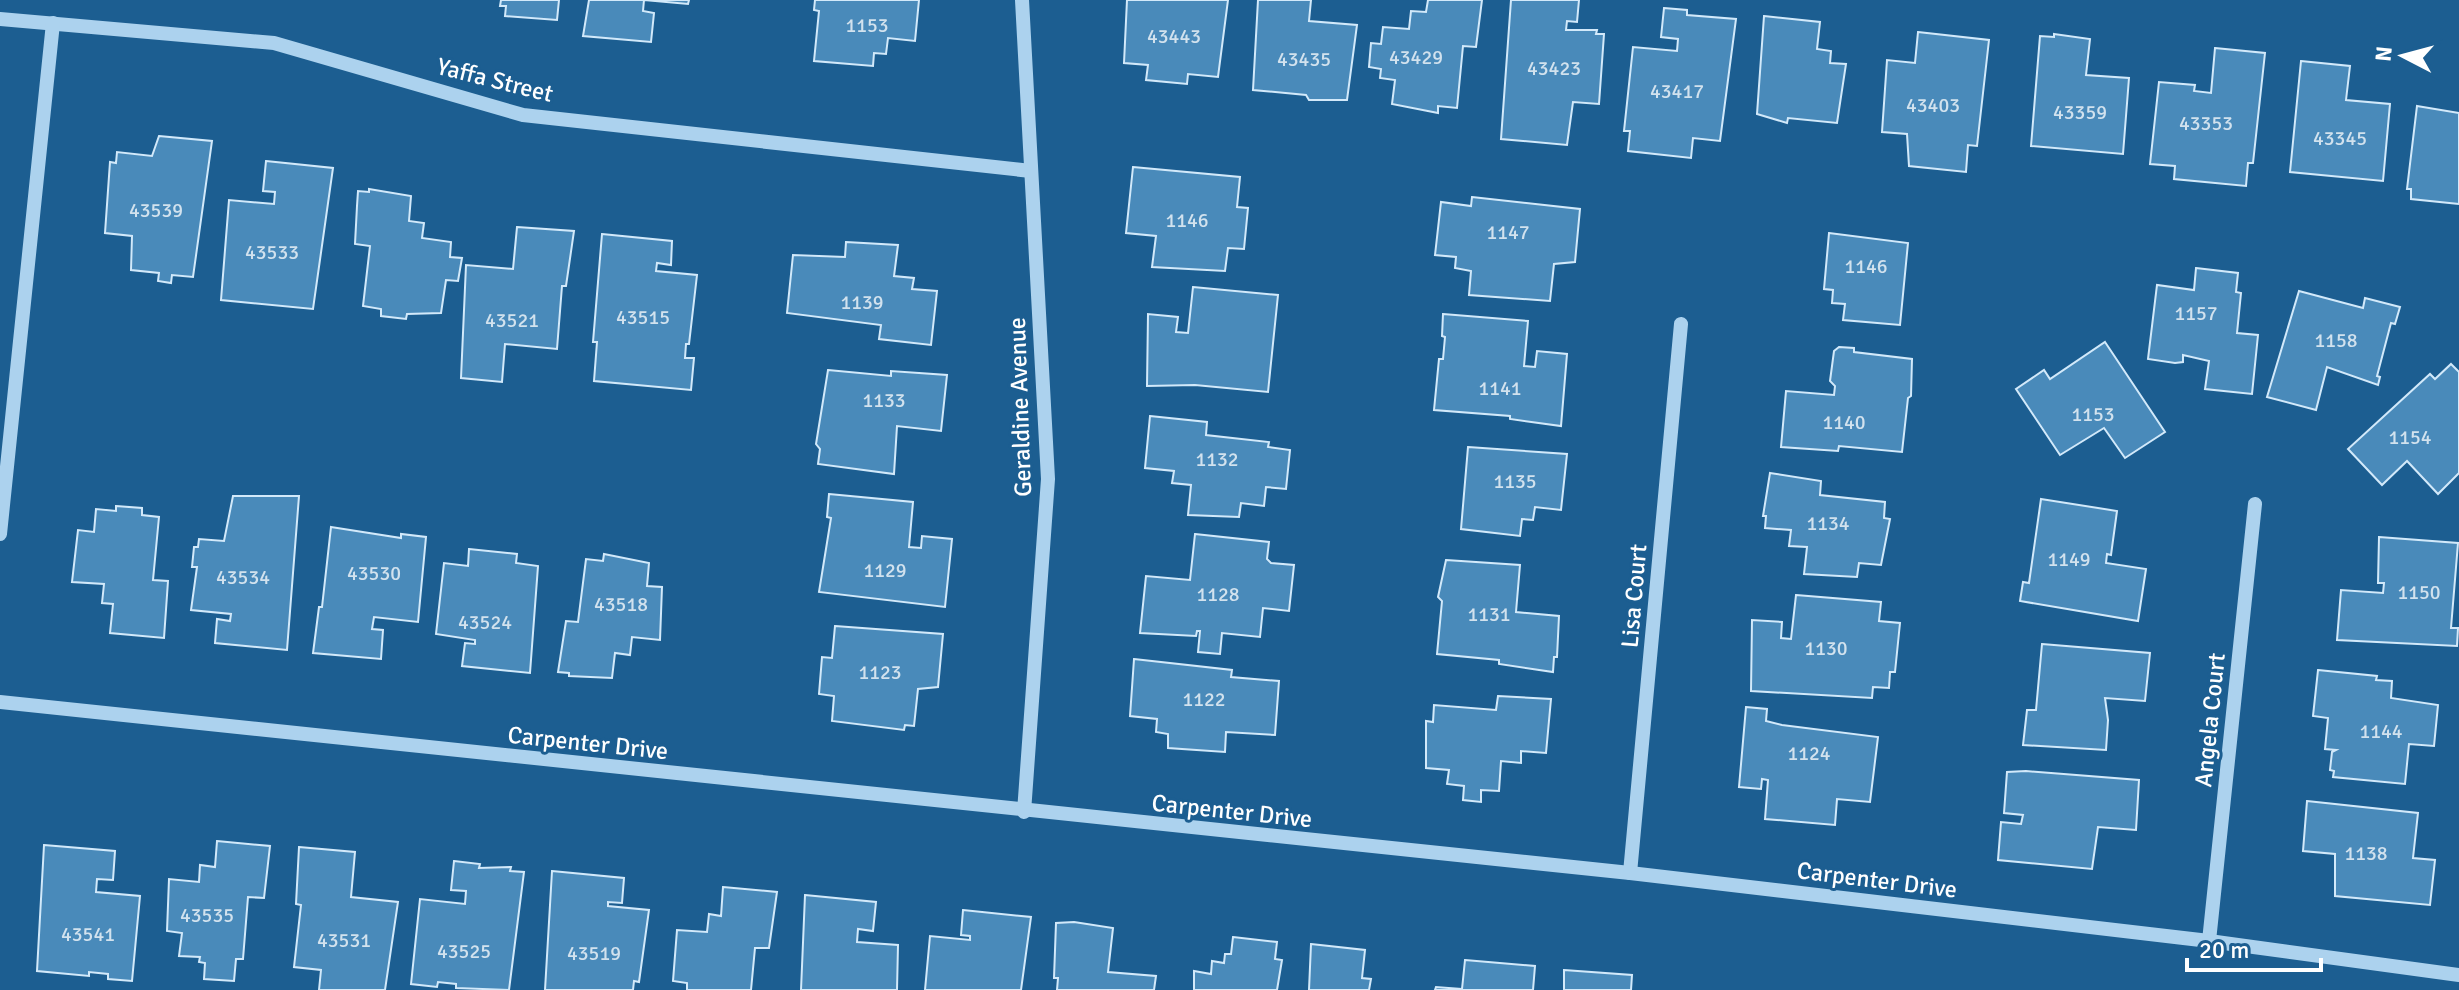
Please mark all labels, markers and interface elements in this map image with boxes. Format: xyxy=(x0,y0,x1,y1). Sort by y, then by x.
house number: 1153 xyxy=(845,13,889,38)
north arrow xyxy=(2363,16,2443,96)
house number: 43443 xyxy=(1147,24,1201,49)
house number: 43429 xyxy=(1389,45,1443,70)
text: N xyxy=(2369,45,2398,63)
house number: 43435 xyxy=(1277,47,1331,72)
street label: Yaffa Street xyxy=(434,51,556,109)
house number: 43423 xyxy=(1527,56,1581,81)
house number: 43417 xyxy=(1650,79,1704,104)
house number: 43403 xyxy=(1906,93,1960,118)
house number: 43359 xyxy=(2053,100,2107,125)
house number: 43353 xyxy=(2179,111,2233,136)
house number: 43345 xyxy=(2313,126,2367,151)
house number: 43539 xyxy=(129,198,183,223)
house number: 1146 xyxy=(1165,208,1209,233)
house number: 1147 xyxy=(1486,220,1530,245)
house number: 43533 xyxy=(245,240,299,265)
house number: 1146 xyxy=(1844,254,1888,279)
house number: 1139 xyxy=(840,290,884,315)
house number: 1157 xyxy=(2174,301,2218,326)
house number: 43515 xyxy=(616,305,670,330)
house number: 43521 xyxy=(485,308,539,333)
street label: Geraldine Avenue xyxy=(1002,317,1038,497)
house number: 1158 xyxy=(2314,328,2358,353)
house number: 1141 xyxy=(1478,376,1522,401)
house number: 1133 xyxy=(862,388,906,413)
house number: 1153 xyxy=(2071,402,2115,427)
house number: 1140 xyxy=(1822,410,1866,435)
house number: 1154 xyxy=(2388,425,2432,450)
house number: 1132 xyxy=(1195,447,1239,472)
house number: 1135 xyxy=(1493,469,1537,494)
house number: 1134 xyxy=(1806,511,1850,536)
street label: Lisa Court xyxy=(1615,543,1653,649)
house number: 1149 xyxy=(2047,547,2091,572)
house number: 1129 xyxy=(863,558,907,583)
house number: 43530 xyxy=(347,561,401,586)
house number: 43534 xyxy=(216,565,270,590)
house number: 1150 xyxy=(2397,580,2441,605)
house number: 1128 xyxy=(1196,582,1240,607)
house number: 43518 xyxy=(594,592,648,617)
house number: 1131 xyxy=(1467,602,1511,627)
house number: 43524 xyxy=(458,610,512,635)
house number: 1130 xyxy=(1804,636,1848,661)
street label: Angela Court xyxy=(2188,651,2232,789)
house number: 1123 xyxy=(858,660,902,685)
house number: 1122 xyxy=(1182,687,1226,712)
house number: 1144 xyxy=(2359,719,2403,744)
street label: Carpenter Drive xyxy=(506,720,670,766)
house number: 1124 xyxy=(1787,741,1831,766)
street label: Carpenter Drive xyxy=(1150,788,1314,834)
house number: 1138 xyxy=(2344,841,2388,866)
street label: Carpenter Drive xyxy=(1795,855,1959,905)
house number: 43535 xyxy=(180,903,234,928)
house number: 43541 xyxy=(61,922,115,947)
scale bar xyxy=(2187,922,2321,972)
house number: 43531 xyxy=(317,928,371,953)
text: 20 m xyxy=(2199,935,2249,965)
house number: 43525 xyxy=(437,939,491,964)
house number: 43519 xyxy=(567,941,621,966)

